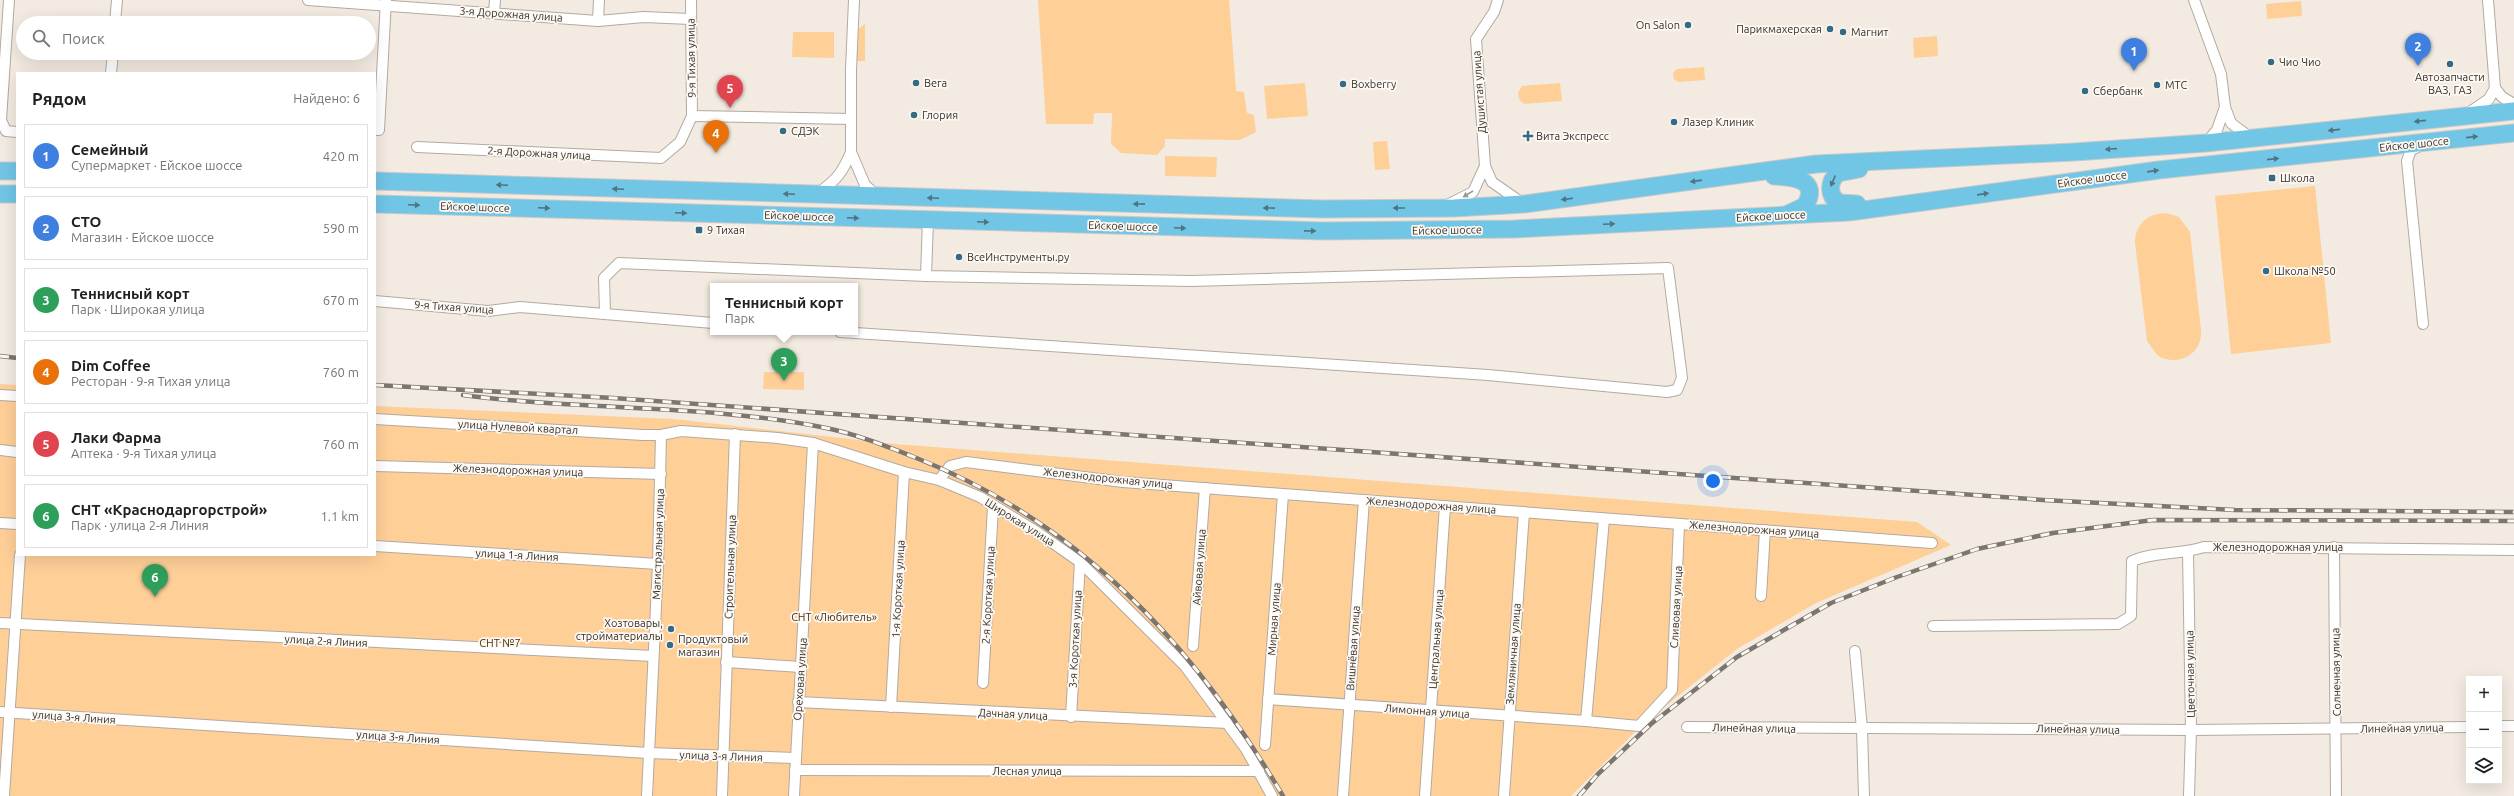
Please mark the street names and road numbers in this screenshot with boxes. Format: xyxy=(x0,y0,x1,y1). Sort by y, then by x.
street label: 3-я Дорожная улица xyxy=(459,4,563,24)
street label: 9-я Тихая улица xyxy=(684,18,698,98)
street label: Душистая улица xyxy=(1470,50,1488,134)
street label: Ейское шоссе xyxy=(2379,134,2449,154)
street label: 2-я Дорожная улица xyxy=(487,144,591,162)
street label: Ейское шоссе xyxy=(2057,168,2127,190)
street label: Ейское шоссе xyxy=(440,200,510,214)
street label: Ейское шоссе xyxy=(1736,208,1806,224)
street label: Ейское шоссе xyxy=(764,209,834,223)
street label: Ейское шоссе xyxy=(1088,219,1158,233)
street label: Ейское шоссе xyxy=(1412,223,1482,237)
street label: 9-я Тихая улица xyxy=(414,298,494,316)
street label: улица Нулевой квартал xyxy=(458,418,578,436)
street label: Железнодорожная улица xyxy=(453,462,583,478)
street label: Железнодорожная улица xyxy=(1043,465,1173,491)
street label: Магистральная улица xyxy=(650,488,666,600)
street label: Железнодорожная улица xyxy=(1366,494,1496,516)
street label: Широкая улица xyxy=(983,496,1057,548)
street label: Строительная улица xyxy=(722,515,738,619)
street label: Железнодорожная улица xyxy=(1689,518,1819,540)
street label: Айвовая улица xyxy=(1190,528,1208,606)
street label: 1-я Короткая улица xyxy=(889,540,907,638)
street label: Железнодорожная улица xyxy=(2213,541,2343,553)
street label: 2-я Короткая улица xyxy=(979,546,997,644)
street label: улица 1-я Линия xyxy=(475,547,559,563)
street label: Сливовая улица xyxy=(1668,565,1684,649)
street label: Мирная улица xyxy=(1265,582,1283,656)
street label: Центральная улица xyxy=(1427,589,1445,689)
street label: 3-я Короткая улица xyxy=(1066,590,1084,688)
street label: Земляничная улица xyxy=(1503,603,1523,705)
street label: Вишнёвая улица xyxy=(1344,605,1362,691)
street label: Солнечная улица xyxy=(2329,628,2343,716)
street label: Цветочная улица xyxy=(2183,630,2197,718)
street label: улица 2-я Линия xyxy=(284,633,368,649)
street label: Ореховая улица xyxy=(791,637,809,721)
street label: Лимонная улица xyxy=(1384,702,1470,720)
street label: Дачная улица xyxy=(978,706,1048,722)
street label: улица 3-я Линия xyxy=(32,708,116,726)
street label: Линейная улица xyxy=(1712,721,1796,735)
street label: Линейная улица xyxy=(2360,721,2444,735)
street label: Линейная улица xyxy=(2036,722,2120,736)
street label: улица 3-я Линия xyxy=(356,728,440,746)
street label: улица 3-я Линия xyxy=(679,749,763,763)
street label: Лесная улица xyxy=(992,765,1062,777)

